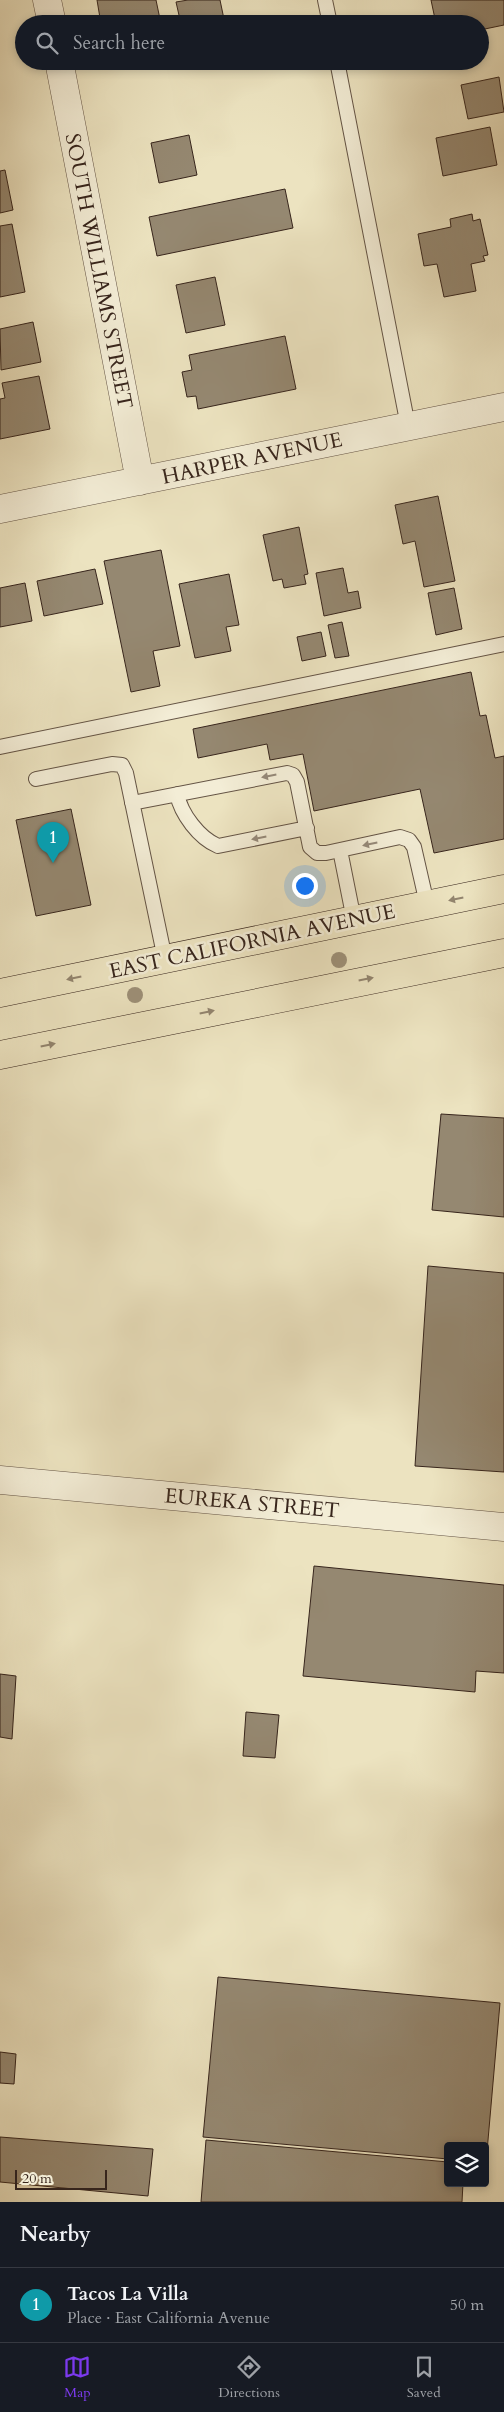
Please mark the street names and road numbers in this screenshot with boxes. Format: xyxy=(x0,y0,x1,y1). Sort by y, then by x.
street label: SOUTH WILLIAMS STREET xyxy=(58,131,139,411)
street label: HARPER AVENUE xyxy=(159,425,345,492)
street label: EAST CALIFORNIA AVENUE xyxy=(106,897,398,986)
street label: EUREKA STREET xyxy=(163,1481,341,1526)

